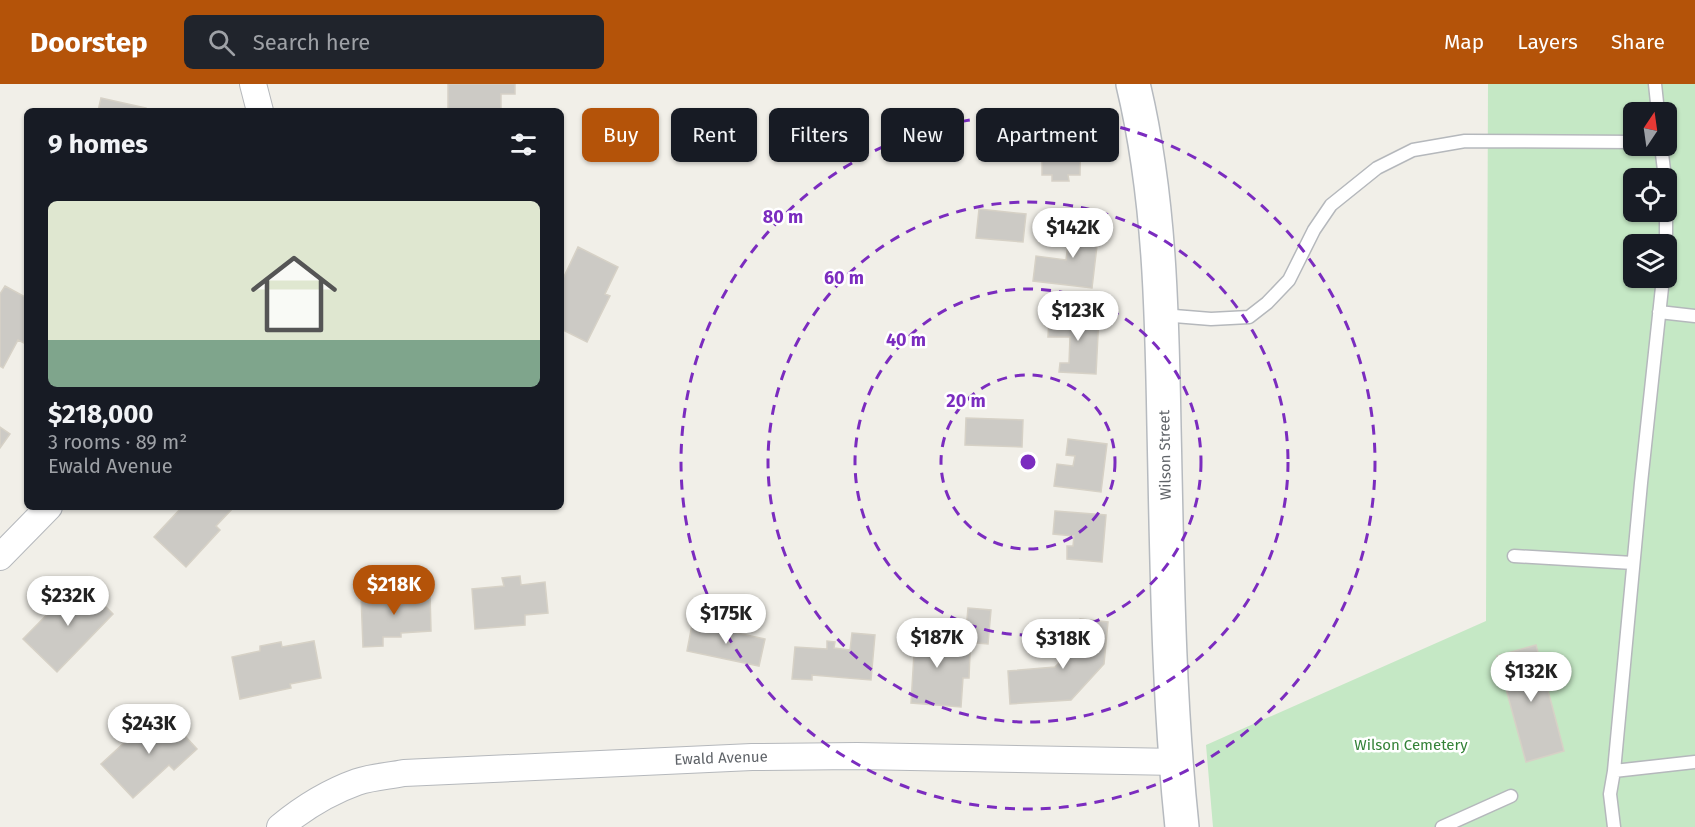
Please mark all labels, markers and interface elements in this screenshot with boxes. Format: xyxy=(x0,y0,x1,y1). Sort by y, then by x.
search box xyxy=(184,15,604,69)
text: Doorstep xyxy=(30,26,148,59)
icon: search xyxy=(205,26,238,59)
text: Search here xyxy=(253,29,370,56)
text: Map xyxy=(1444,29,1484,55)
text: Layers xyxy=(1517,29,1578,55)
text: Share xyxy=(1611,29,1665,55)
north arrow xyxy=(1623,102,1677,156)
map controls xyxy=(1623,102,1677,288)
chip: Buy xyxy=(582,108,659,162)
chip: Rent xyxy=(671,108,757,162)
chip: Filters xyxy=(769,108,869,162)
chip: New xyxy=(881,108,964,162)
chip: Apartment xyxy=(976,108,1119,162)
icon: filters xyxy=(507,128,540,161)
text: 9 homes xyxy=(48,129,148,160)
button: locate xyxy=(1623,168,1677,222)
text: 80 m xyxy=(763,206,803,228)
pin: $142K xyxy=(1031,208,1115,259)
text: $142K xyxy=(1046,215,1100,239)
button: layers xyxy=(1623,234,1677,288)
icon: home xyxy=(240,240,348,348)
text: 60 m xyxy=(824,267,864,289)
pin: $123K xyxy=(1036,291,1120,342)
text: $123K xyxy=(1052,298,1104,322)
text: 40 m xyxy=(886,329,926,351)
text: 20 m xyxy=(946,390,986,412)
text: $218,000 xyxy=(48,399,154,430)
street label: Wilson Street xyxy=(1155,409,1175,500)
text: 3 rooms · 89 m² xyxy=(48,430,187,454)
centre of rings xyxy=(1018,452,1038,472)
text: Ewald Avenue xyxy=(48,454,173,478)
pin: $218K xyxy=(352,565,436,616)
text: $218K xyxy=(367,572,421,596)
pin: $232K xyxy=(26,576,110,627)
text: $232K xyxy=(41,583,95,607)
pin: $175K xyxy=(684,594,768,645)
text: $175K xyxy=(700,601,752,625)
pin: $187K xyxy=(895,618,979,669)
pin: $318K xyxy=(1021,619,1105,670)
text: $187K xyxy=(911,625,963,649)
text: $318K xyxy=(1036,626,1090,650)
pin: $132K xyxy=(1489,652,1573,703)
text: $132K xyxy=(1505,659,1557,683)
pin: $243K xyxy=(107,704,191,755)
text: $243K xyxy=(122,711,176,735)
park label: Wilson Cemetery xyxy=(1354,736,1468,754)
street label: Ewald Avenue xyxy=(674,747,768,769)

